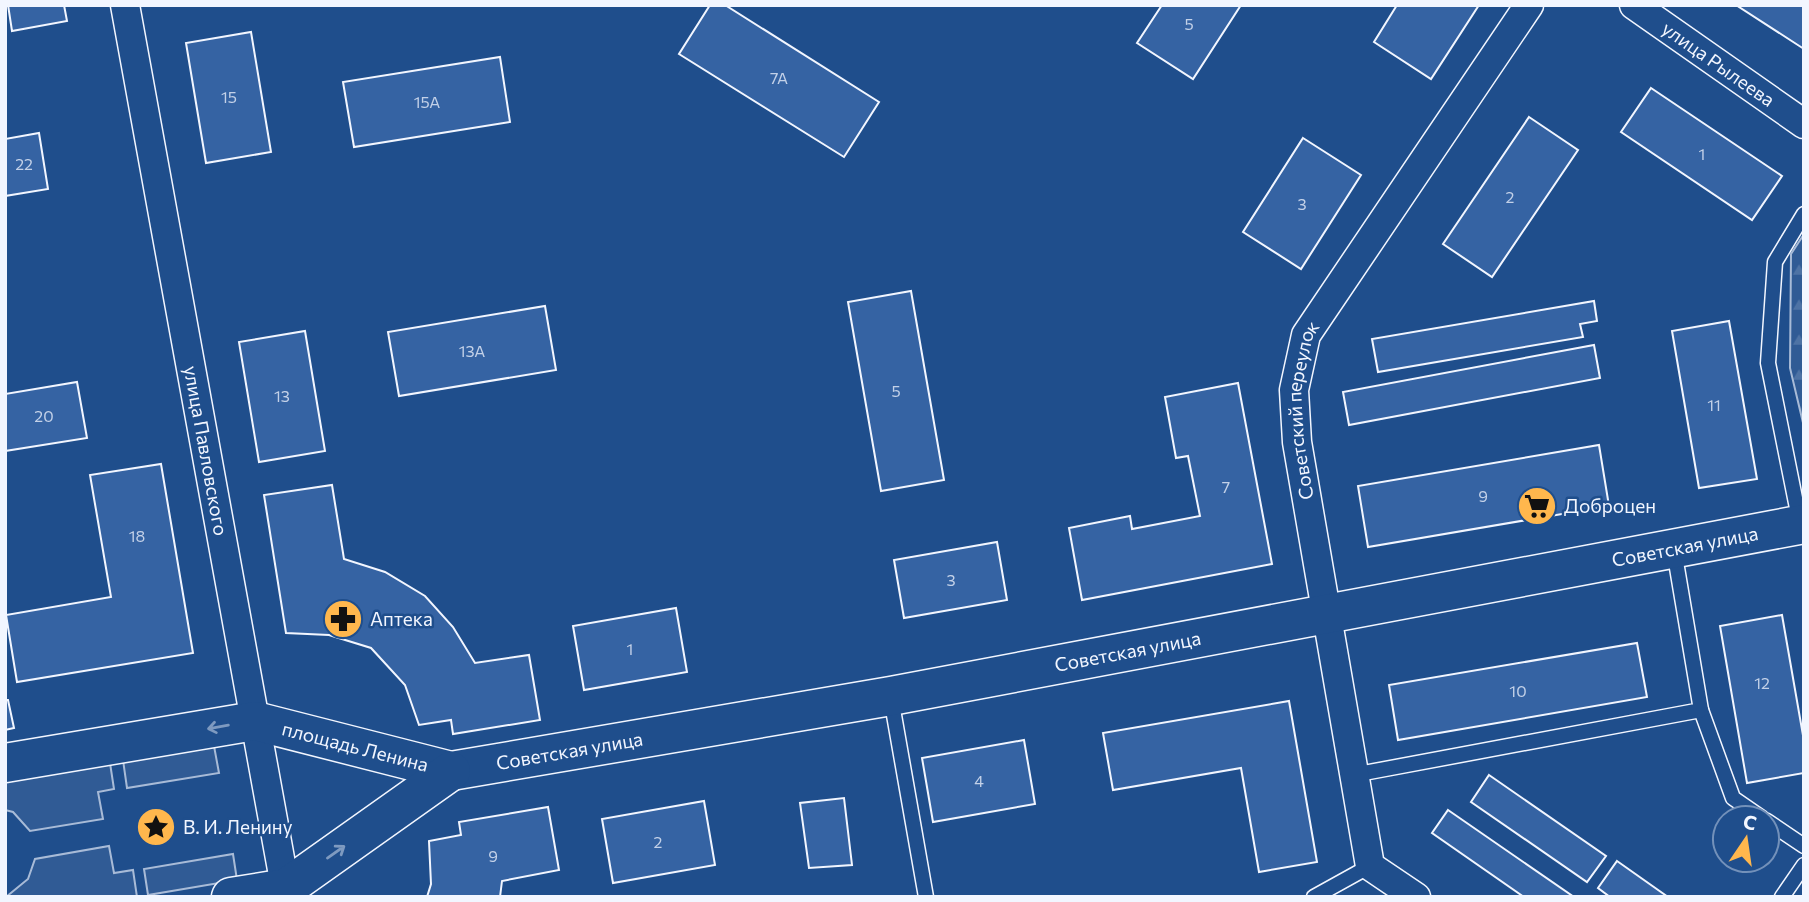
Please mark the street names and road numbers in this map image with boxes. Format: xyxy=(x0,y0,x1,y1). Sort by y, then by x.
street label: улица Рылеева xyxy=(1658,16,1779,111)
street label: Советский переулок xyxy=(1282,316,1323,502)
street label: улица Павловского xyxy=(180,364,233,537)
street label: Советская улица xyxy=(1610,521,1760,571)
street label: Советская улица xyxy=(1053,626,1203,676)
street label: площадь Ленина xyxy=(280,716,431,776)
street label: Советская улица xyxy=(494,727,645,774)

